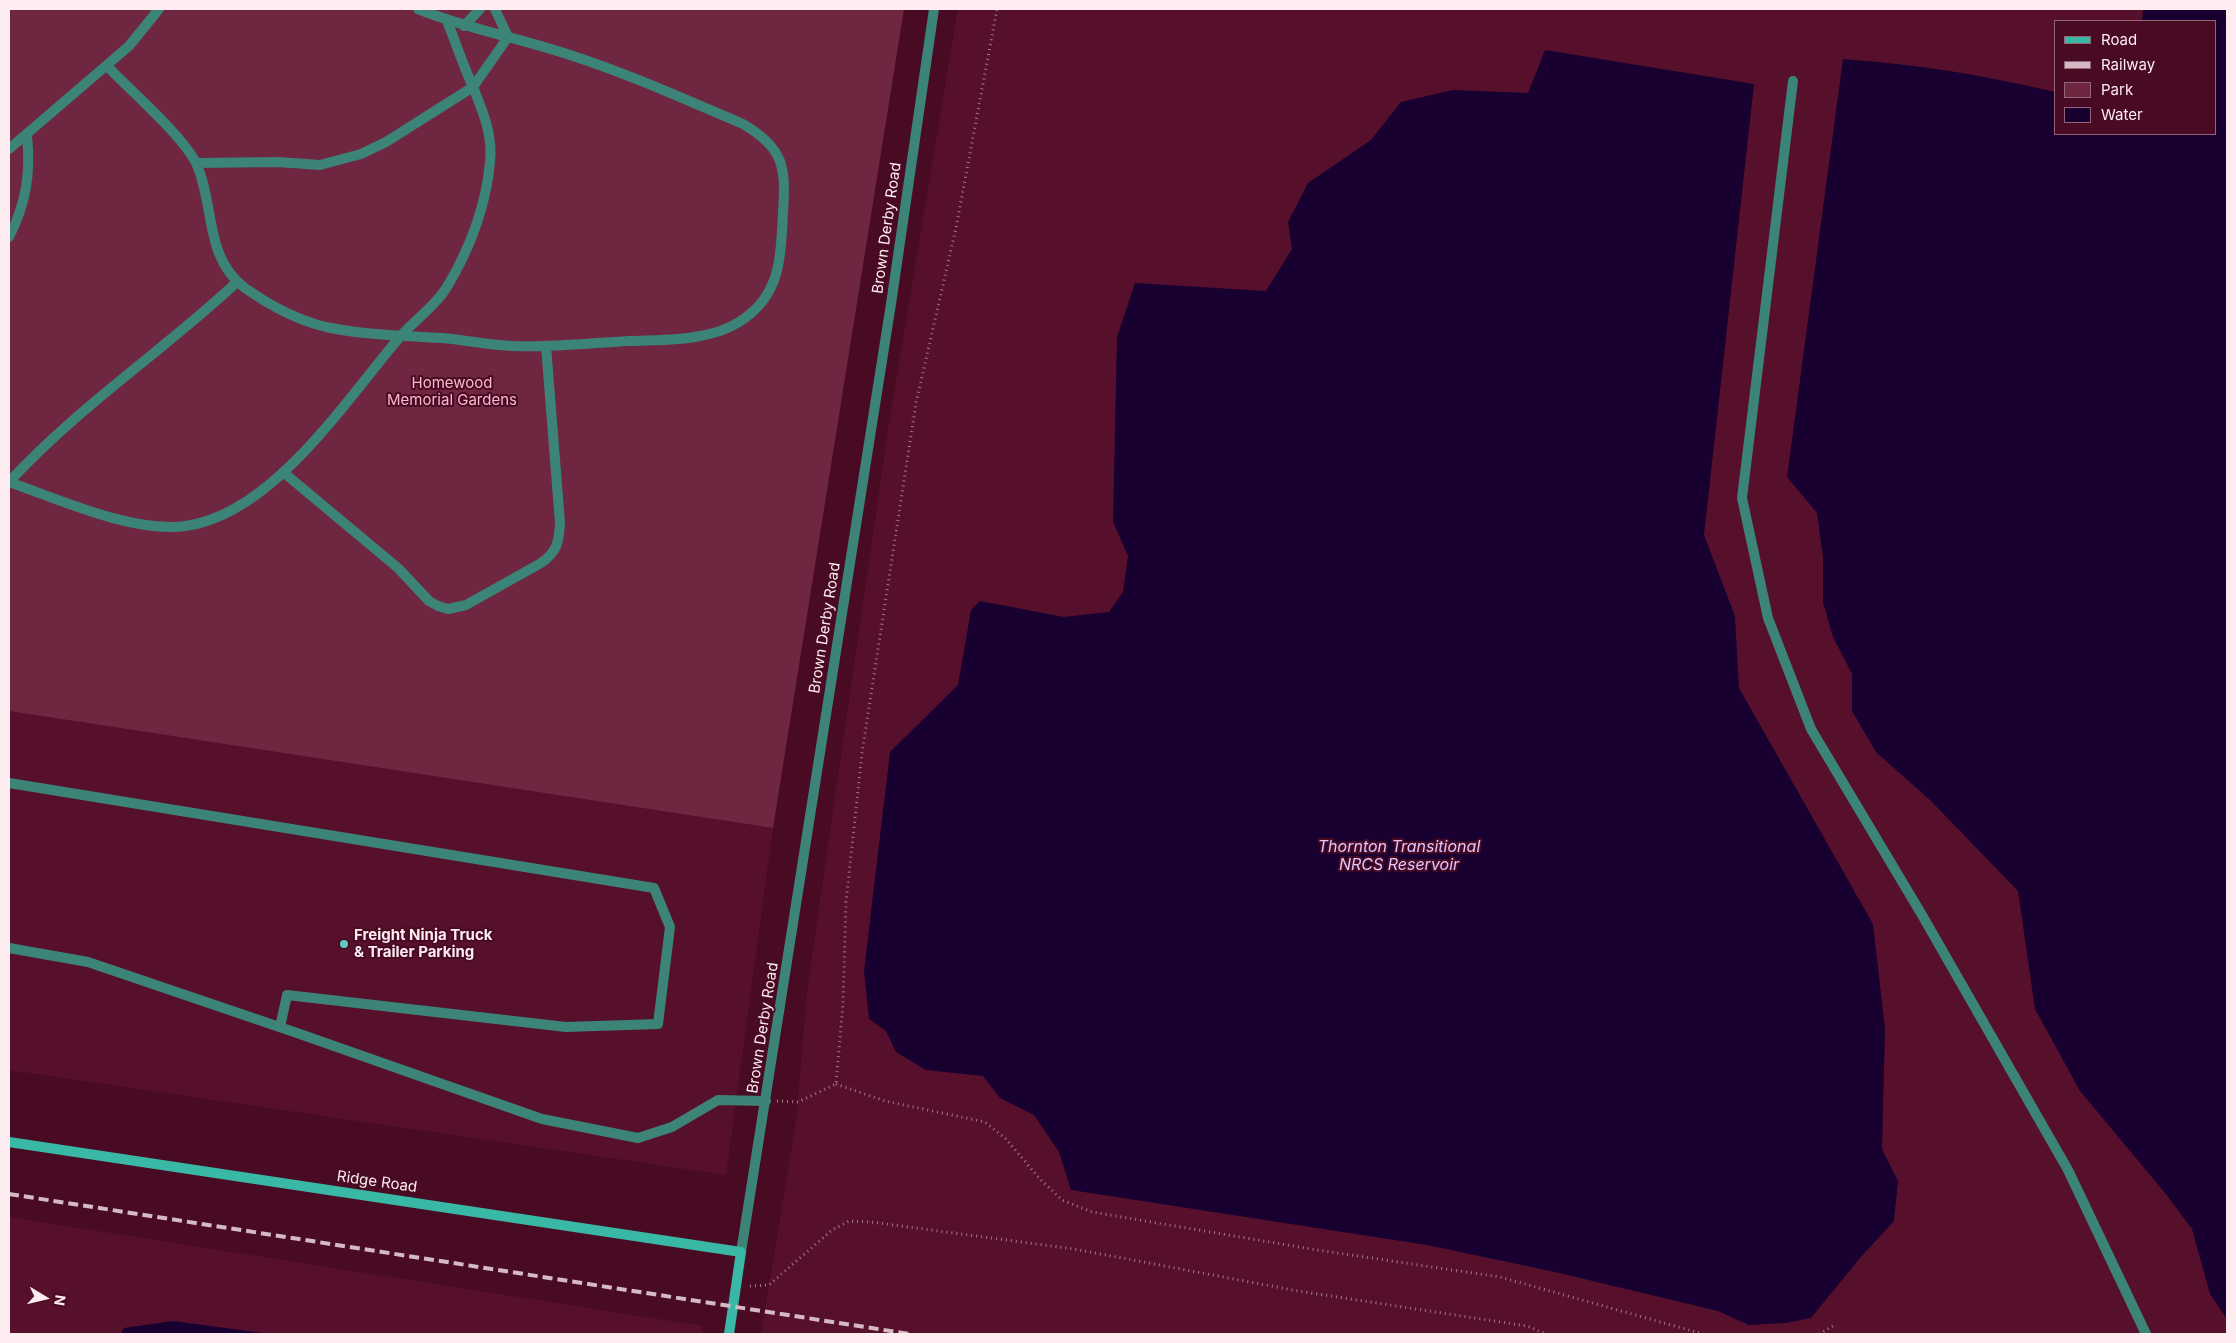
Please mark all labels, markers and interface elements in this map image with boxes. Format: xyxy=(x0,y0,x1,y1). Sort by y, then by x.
legend xyxy=(2054,20,2216,135)
text: Road xyxy=(2101,30,2137,49)
text: Railway xyxy=(2101,55,2155,74)
text: Park xyxy=(2101,80,2133,99)
text: Water xyxy=(2101,105,2143,124)
street label: Brown Derby Road xyxy=(869,161,905,295)
park label: Homewood Memorial Gardens xyxy=(387,374,517,409)
street label: Brown Derby Road xyxy=(806,561,844,695)
water label: Thornton Transitional NRCS Reservoir xyxy=(1318,837,1480,875)
place label: Freight Ninja Truck & Trailer Parking xyxy=(354,926,492,961)
marker: Freight Ninja Truck & Trailer Parking xyxy=(338,938,350,950)
street label: Brown Derby Road xyxy=(744,961,782,1095)
street label: Ridge Road xyxy=(336,1167,418,1197)
north arrow xyxy=(20,1273,70,1323)
text: N xyxy=(51,1294,70,1307)

